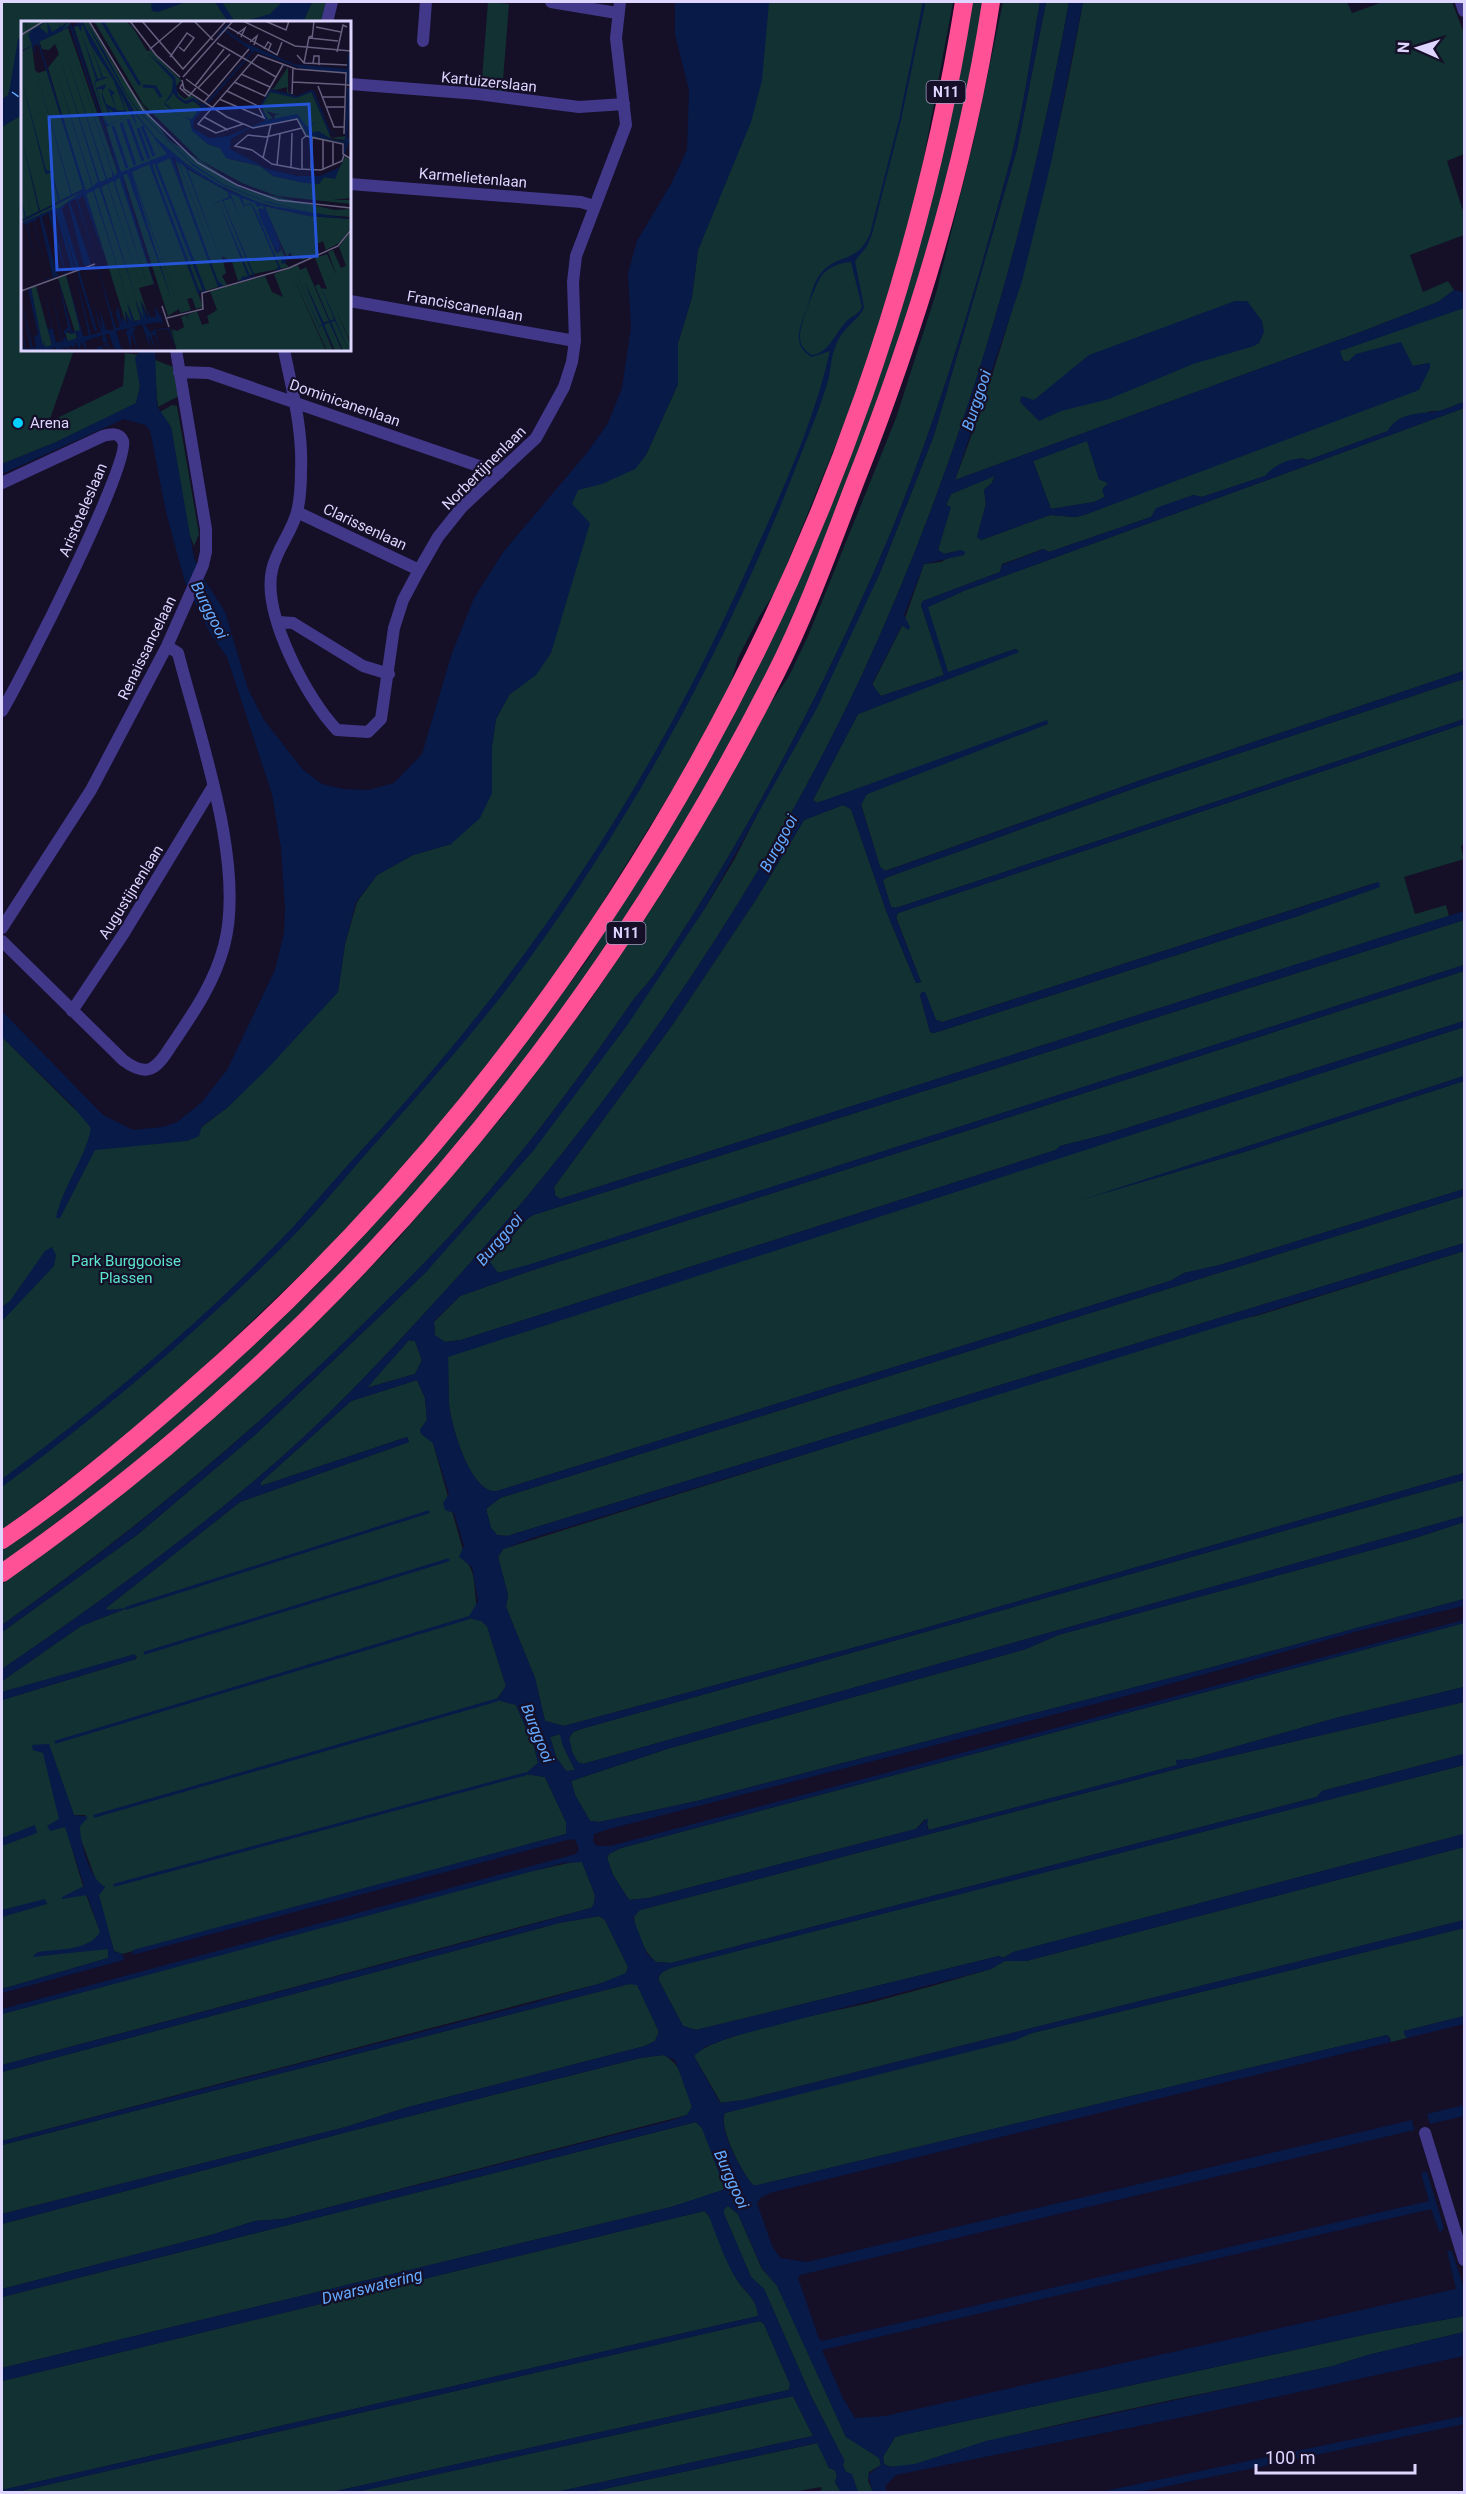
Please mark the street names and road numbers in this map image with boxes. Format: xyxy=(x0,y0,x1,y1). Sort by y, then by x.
street label: Kartuizerslaan xyxy=(440,68,538,96)
road number: N11 xyxy=(926,81,966,103)
street label: Karmelietenlaan xyxy=(418,164,528,192)
street label: Franciscanenlaan xyxy=(406,287,524,325)
street label: Dominicanenlaan xyxy=(287,376,403,430)
street label: Norbertijnenlaan xyxy=(438,422,530,514)
street label: Aristoteleslaan xyxy=(55,460,111,560)
street label: Clarissenlaan xyxy=(320,500,410,554)
street label: Renaissancelaan xyxy=(114,593,180,703)
street label: Augustijnenlaan xyxy=(95,842,167,942)
road number: N11 xyxy=(606,922,646,944)

